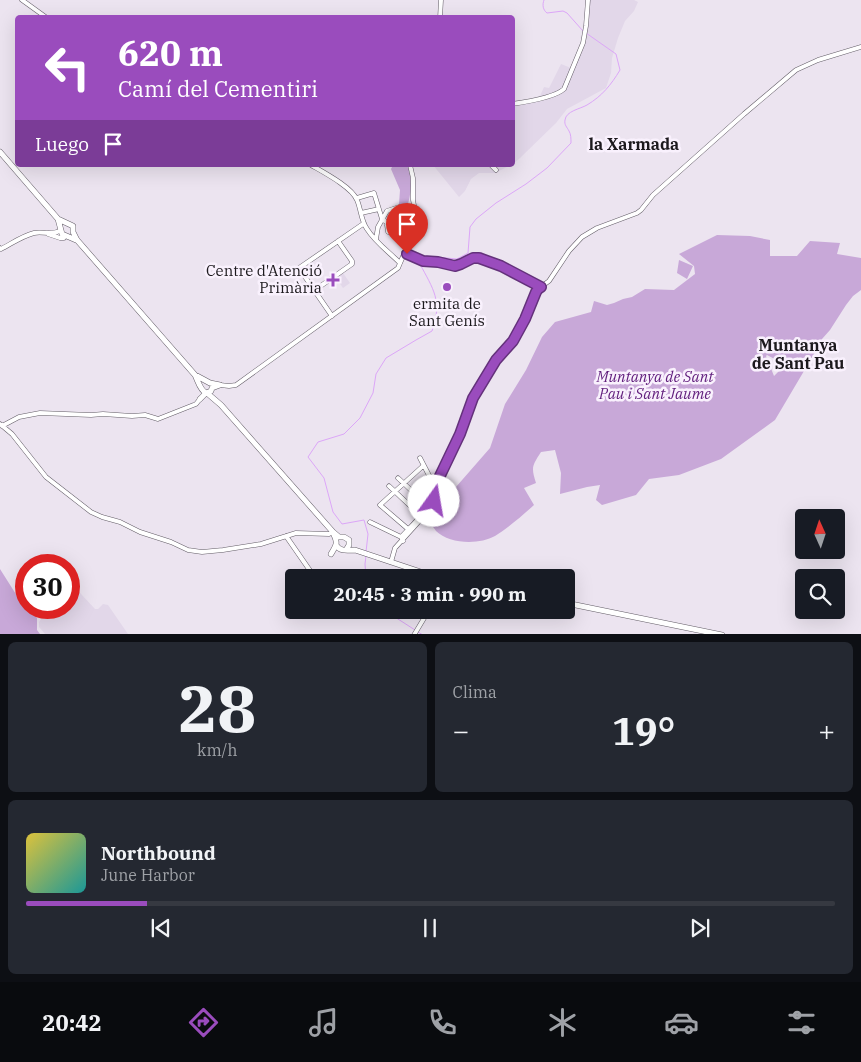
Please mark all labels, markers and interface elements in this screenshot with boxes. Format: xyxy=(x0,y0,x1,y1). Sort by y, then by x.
text: 620 m xyxy=(118,30,223,76)
icon: left xyxy=(35,35,100,100)
text: Camí del Cementiri xyxy=(118,74,318,103)
icon: arrive xyxy=(99,130,127,158)
text: Luego xyxy=(35,132,89,156)
district label: la Xarmada xyxy=(589,134,679,154)
pin xyxy=(386,203,428,254)
icon: arrive xyxy=(393,210,421,238)
place label: Centre d'Atenció Primària xyxy=(206,261,322,297)
marker: Centre d'Atenció Primària xyxy=(326,273,340,287)
marker: ermita de Sant Genís xyxy=(441,281,453,293)
place label: ermita de Sant Genís xyxy=(409,294,485,330)
district label: Muntanya de Sant Pau xyxy=(752,335,844,373)
park label: Muntanya de Sant Pau i Sant Jaume xyxy=(595,367,714,403)
position arrow xyxy=(407,474,459,526)
north arrow xyxy=(795,509,845,559)
map controls xyxy=(795,509,845,619)
speed limit sign: 30 xyxy=(15,554,80,619)
button: search xyxy=(795,569,845,619)
text: 20:45 · 3 min · 990 m xyxy=(334,582,526,606)
text: 28 xyxy=(178,665,256,750)
text: Clima xyxy=(453,682,497,702)
text: 19° xyxy=(612,706,675,755)
text: − xyxy=(453,712,469,749)
text: + xyxy=(818,712,835,749)
text: km/h xyxy=(197,740,237,760)
text: Northbound xyxy=(101,841,216,865)
text: June Harbor xyxy=(101,865,195,885)
icon: previous xyxy=(147,914,175,942)
icon: pause xyxy=(416,914,444,942)
icon: next xyxy=(686,914,714,942)
icon: directions xyxy=(186,1005,221,1040)
icon: music xyxy=(306,1005,341,1040)
icon: phone xyxy=(425,1005,460,1040)
icon: climate xyxy=(545,1005,580,1040)
icon: car xyxy=(664,1005,699,1040)
icon: filters xyxy=(784,1005,819,1040)
text: 20:42 xyxy=(42,1008,102,1037)

